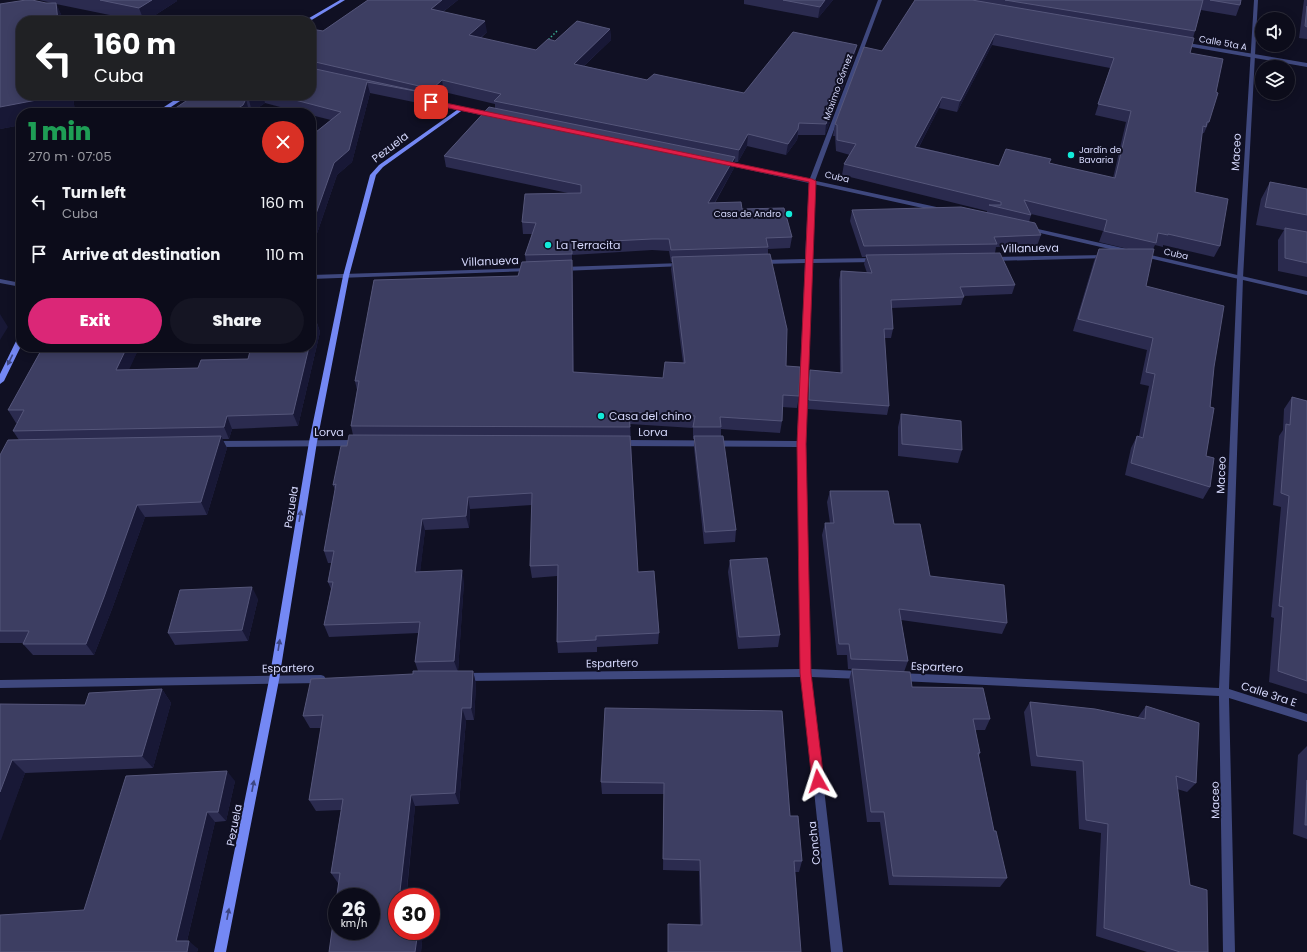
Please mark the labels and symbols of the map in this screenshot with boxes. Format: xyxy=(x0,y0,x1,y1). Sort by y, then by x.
street label: Calle 5ta A xyxy=(1198,33,1248,53)
street label: Máximo Gómez xyxy=(820,52,856,122)
pin xyxy=(414,85,448,119)
street label: Pezuela xyxy=(368,128,412,166)
street label: Maceo xyxy=(1227,133,1245,171)
place label: Jardín de Bavaria xyxy=(1079,144,1122,166)
marker: Jardín de Bavaria xyxy=(1066,150,1076,160)
street label: Cuba xyxy=(824,168,850,186)
place label: Casa de Andro xyxy=(714,208,781,220)
marker: Casa de Andro xyxy=(784,209,794,219)
place label: La Terracita xyxy=(556,237,620,253)
street label: Villanueva xyxy=(1001,239,1059,257)
marker: La Terracita xyxy=(543,240,553,250)
street label: Cuba xyxy=(1163,245,1189,263)
street label: Villanueva xyxy=(461,252,519,270)
one-way arrow xyxy=(7,355,14,366)
place label: Casa del chino xyxy=(609,408,691,424)
marker: Casa del chino xyxy=(596,411,606,421)
street label: Lorva xyxy=(314,424,344,440)
street label: Lorva xyxy=(638,424,668,440)
street label: Maceo xyxy=(1212,456,1230,494)
street label: Pezuela xyxy=(280,485,302,529)
one-way arrow xyxy=(298,510,304,523)
one-way arrow xyxy=(277,639,283,651)
street label: Espartero xyxy=(586,655,638,671)
street label: Espartero xyxy=(910,658,964,676)
street label: Espartero xyxy=(262,660,314,676)
street label: Calle 3ra E xyxy=(1239,677,1299,711)
position arrow xyxy=(797,760,839,802)
one-way arrow xyxy=(250,780,256,792)
street label: Maceo xyxy=(1207,781,1223,819)
street label: Pezuela xyxy=(222,803,246,847)
street label: Concha xyxy=(804,820,824,866)
speed limit sign: 30 xyxy=(388,888,440,940)
one-way arrow xyxy=(225,908,231,920)

